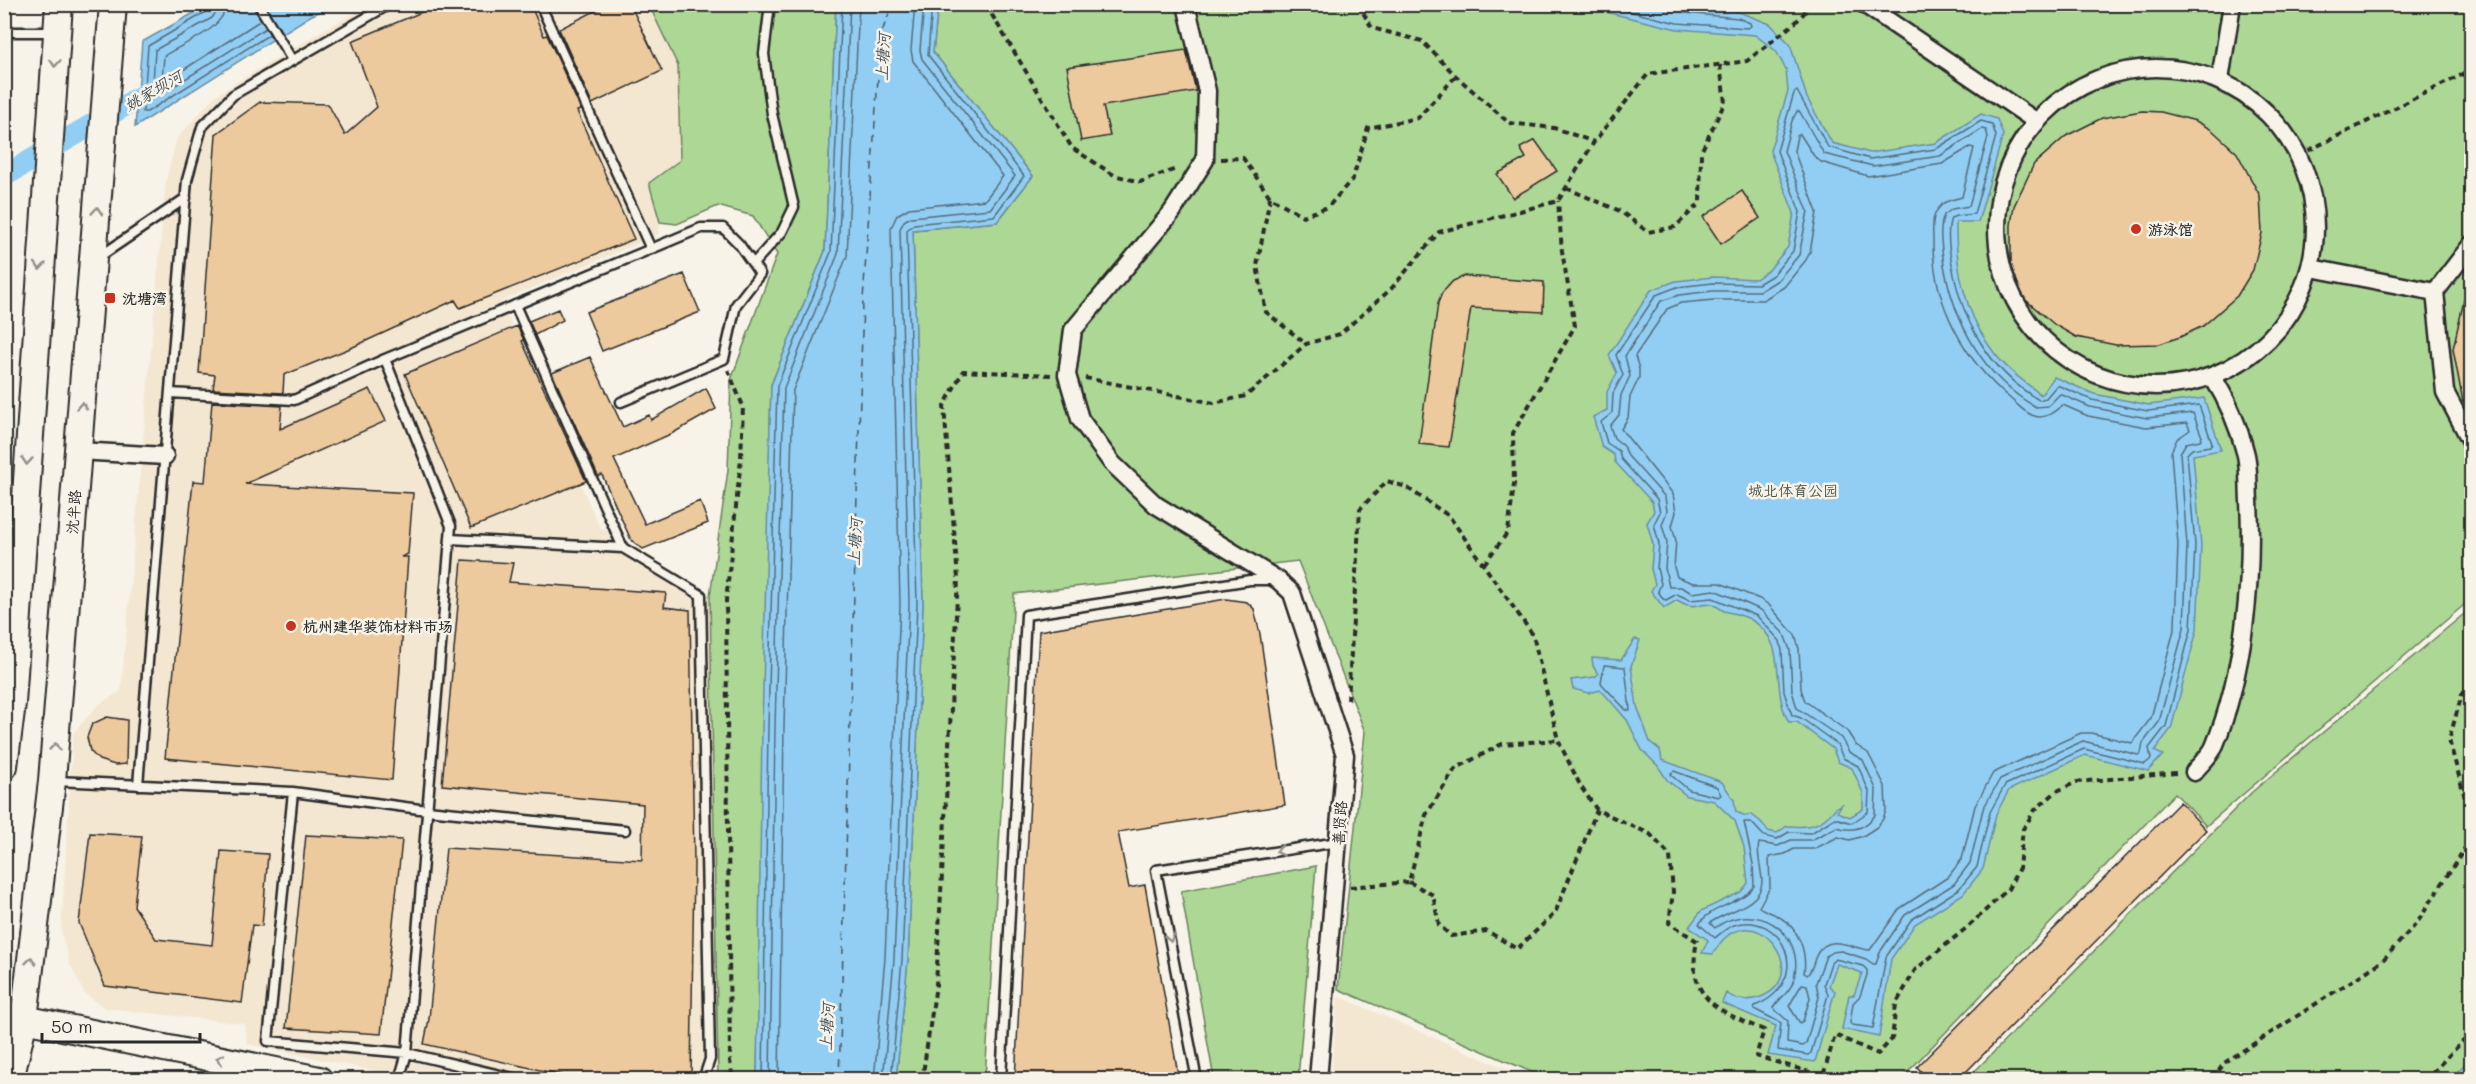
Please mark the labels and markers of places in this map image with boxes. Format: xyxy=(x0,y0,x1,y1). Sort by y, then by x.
place label: 游泳馆 xyxy=(2148,219,2193,239)
marker: 游泳馆 xyxy=(2129,222,2143,236)
place label: 沈塘湾 xyxy=(122,288,167,308)
marker: 沈塘湾 xyxy=(103,291,117,305)
place label: 杭州建华装饰材料市场 xyxy=(303,616,453,636)
marker: 杭州建华装饰材料市场 xyxy=(284,619,298,633)

